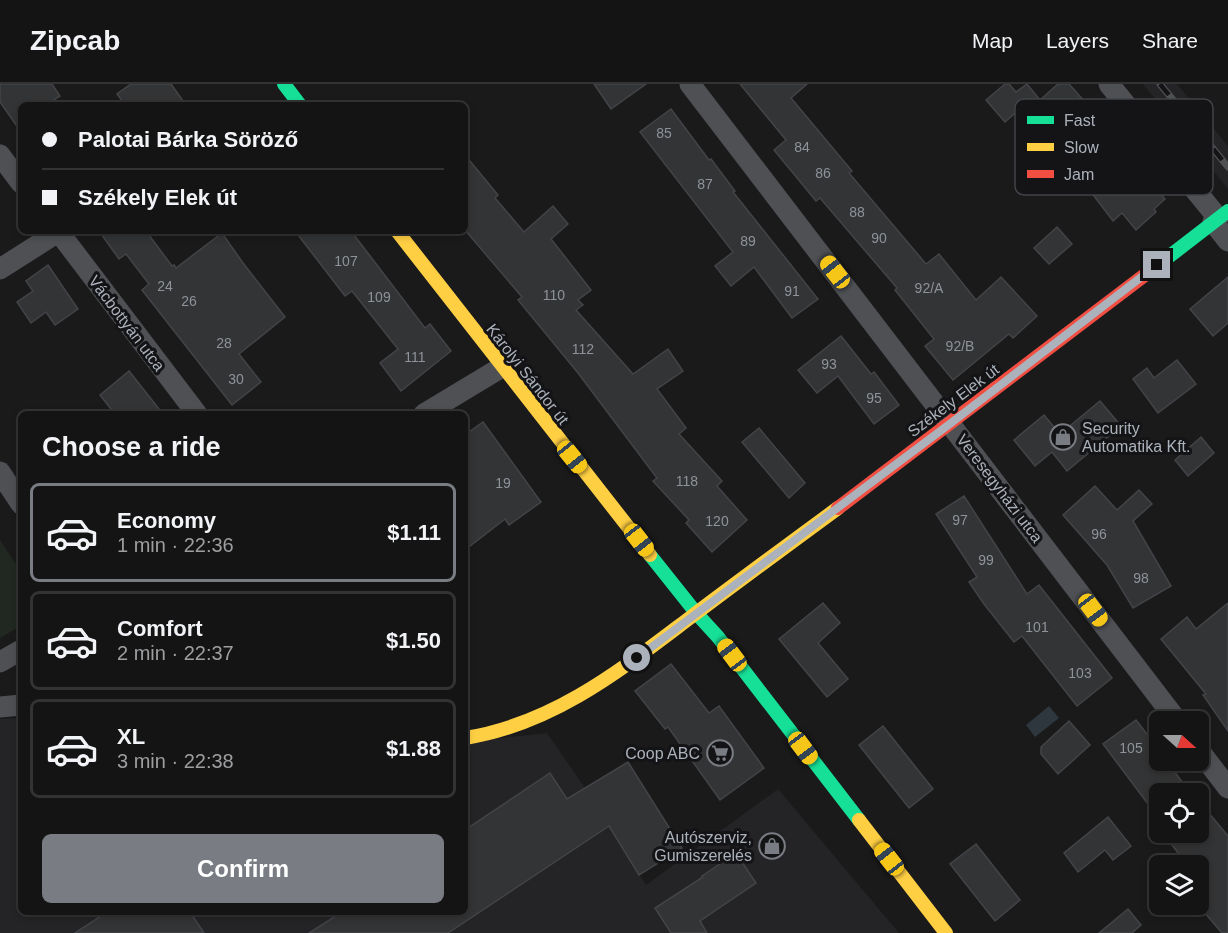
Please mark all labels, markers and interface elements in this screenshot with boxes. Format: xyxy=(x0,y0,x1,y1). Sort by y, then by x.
text: Zipcab xyxy=(30,25,120,56)
text: Map xyxy=(972,29,1013,52)
text: Layers xyxy=(1046,29,1109,52)
text: Share xyxy=(1142,29,1198,52)
legend xyxy=(1015,99,1213,195)
text: Fast xyxy=(1064,112,1096,129)
house number: 85 xyxy=(656,125,672,141)
text: Palotai Bárka Söröző xyxy=(78,127,298,152)
house number: 84 xyxy=(794,139,810,155)
text: Slow xyxy=(1064,139,1099,156)
house number: 86 xyxy=(815,165,831,181)
text: Jam xyxy=(1064,166,1094,183)
house number: 87 xyxy=(697,176,713,192)
text: Székely Elek út xyxy=(78,185,237,210)
house number: 88 xyxy=(849,204,865,220)
house number: 90 xyxy=(871,230,887,246)
house number: 89 xyxy=(740,233,756,249)
route end xyxy=(1143,251,1170,278)
car xyxy=(817,252,853,292)
house number: 107 xyxy=(334,253,358,269)
street label: Vácbottyán utca xyxy=(85,272,168,374)
house number: 24 xyxy=(157,278,173,294)
house number: 92/A xyxy=(915,280,944,296)
house number: 91 xyxy=(784,283,800,299)
house number: 110 xyxy=(543,287,565,303)
house number: 109 xyxy=(367,289,391,305)
house number: 26 xyxy=(181,293,197,309)
street label: Károlyi Sándor út xyxy=(483,321,572,428)
house number: 28 xyxy=(216,335,232,351)
house number: 92/B xyxy=(946,338,974,354)
house number: 112 xyxy=(572,341,594,357)
house number: 111 xyxy=(404,349,426,365)
house number: 93 xyxy=(821,356,837,372)
street label: Székely Elek út xyxy=(905,360,1003,440)
house number: 30 xyxy=(228,371,244,387)
house number: 95 xyxy=(866,390,882,406)
place label: Security Automatika Kft. xyxy=(1082,420,1191,455)
shop icon: Security Automatika Kft. xyxy=(1048,422,1078,452)
street label: Veresegyházi utca xyxy=(953,431,1046,546)
text: Choose a ride xyxy=(42,432,221,462)
car xyxy=(554,437,590,477)
house number: 118 xyxy=(676,473,698,489)
house number: 19 xyxy=(495,475,511,491)
icon: car xyxy=(45,506,99,560)
text: Economy xyxy=(117,508,216,533)
house number: 97 xyxy=(952,512,968,528)
house number: 120 xyxy=(705,513,729,529)
text: $1.11 xyxy=(387,520,441,545)
car xyxy=(621,520,657,560)
house number: 96 xyxy=(1091,526,1107,542)
text: 1 min · 22:36 xyxy=(117,534,234,556)
house number: 99 xyxy=(978,552,994,568)
house number: 98 xyxy=(1133,570,1149,586)
car xyxy=(1075,590,1111,630)
icon: car xyxy=(45,614,99,668)
text: Comfort xyxy=(117,616,203,641)
house number: 101 xyxy=(1025,619,1049,635)
text: $1.50 xyxy=(386,628,441,653)
car xyxy=(714,635,750,675)
text: 2 min · 22:37 xyxy=(117,642,234,664)
route start xyxy=(623,644,650,671)
house number: 103 xyxy=(1068,665,1092,681)
north arrow xyxy=(1149,711,1209,771)
map controls xyxy=(1149,711,1209,915)
icon: car xyxy=(45,722,99,776)
text: XL xyxy=(117,724,145,749)
car xyxy=(785,728,821,768)
text: $1.88 xyxy=(386,736,441,761)
supermarket icon: Coop ABC xyxy=(705,738,735,768)
house number: 105 xyxy=(1119,740,1143,756)
place label: Coop ABC xyxy=(625,745,700,762)
text: 3 min · 22:38 xyxy=(117,750,234,772)
button: locate xyxy=(1149,783,1209,843)
place label: Autószerviz, Gumiszerelés xyxy=(654,829,752,864)
shop icon: Autószerviz, Gumiszerelés xyxy=(757,831,787,861)
button: Confirm xyxy=(42,834,444,903)
car xyxy=(871,839,907,879)
button: layers xyxy=(1149,855,1209,915)

